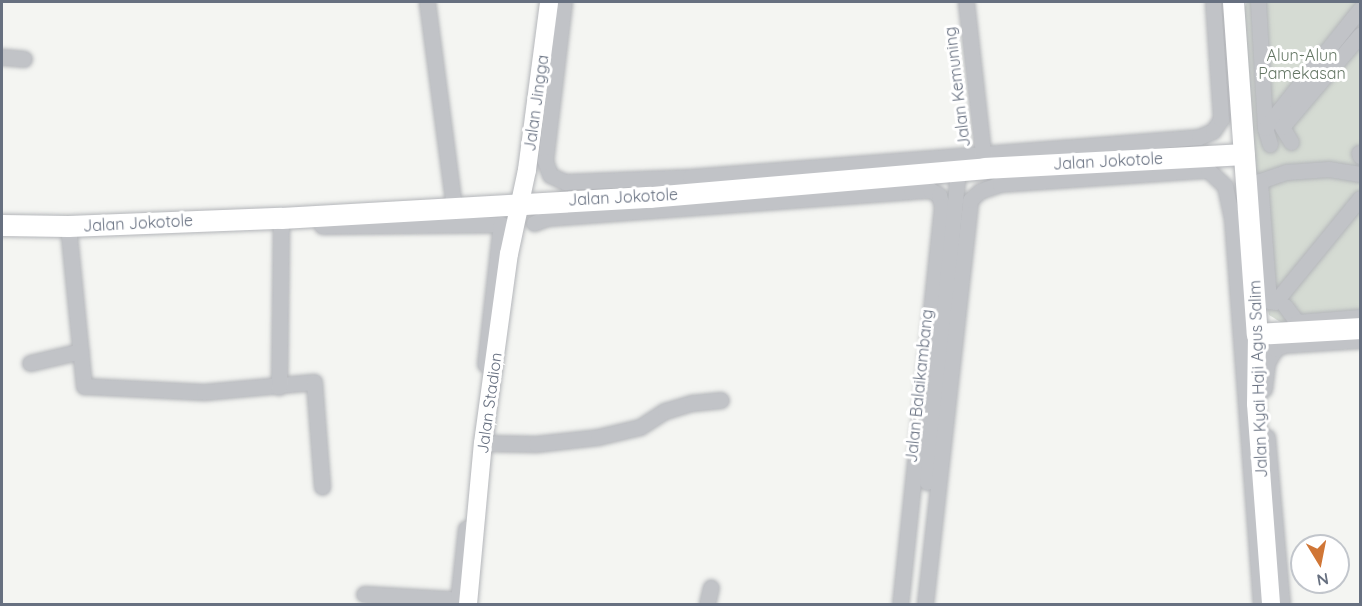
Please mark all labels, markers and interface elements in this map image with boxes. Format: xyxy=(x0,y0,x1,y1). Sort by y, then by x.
street label: Jalan Kemuning xyxy=(940,26,974,148)
park label: Alun-Alun Pamekasan xyxy=(1258,45,1346,83)
street label: Jalan Jingga xyxy=(520,54,552,152)
street label: Jalan Jokotole xyxy=(1053,149,1163,173)
street label: Jalan Jokotole xyxy=(568,185,678,209)
street label: Jalan Jokotole xyxy=(83,211,193,235)
street label: Jalan Kyai Haji Agus Salim xyxy=(1245,280,1271,478)
street label: Jalan Balaikambang xyxy=(901,308,937,464)
street label: Jalan Stadion xyxy=(472,351,506,455)
north arrow xyxy=(1290,534,1350,594)
text: N xyxy=(1315,569,1330,591)

